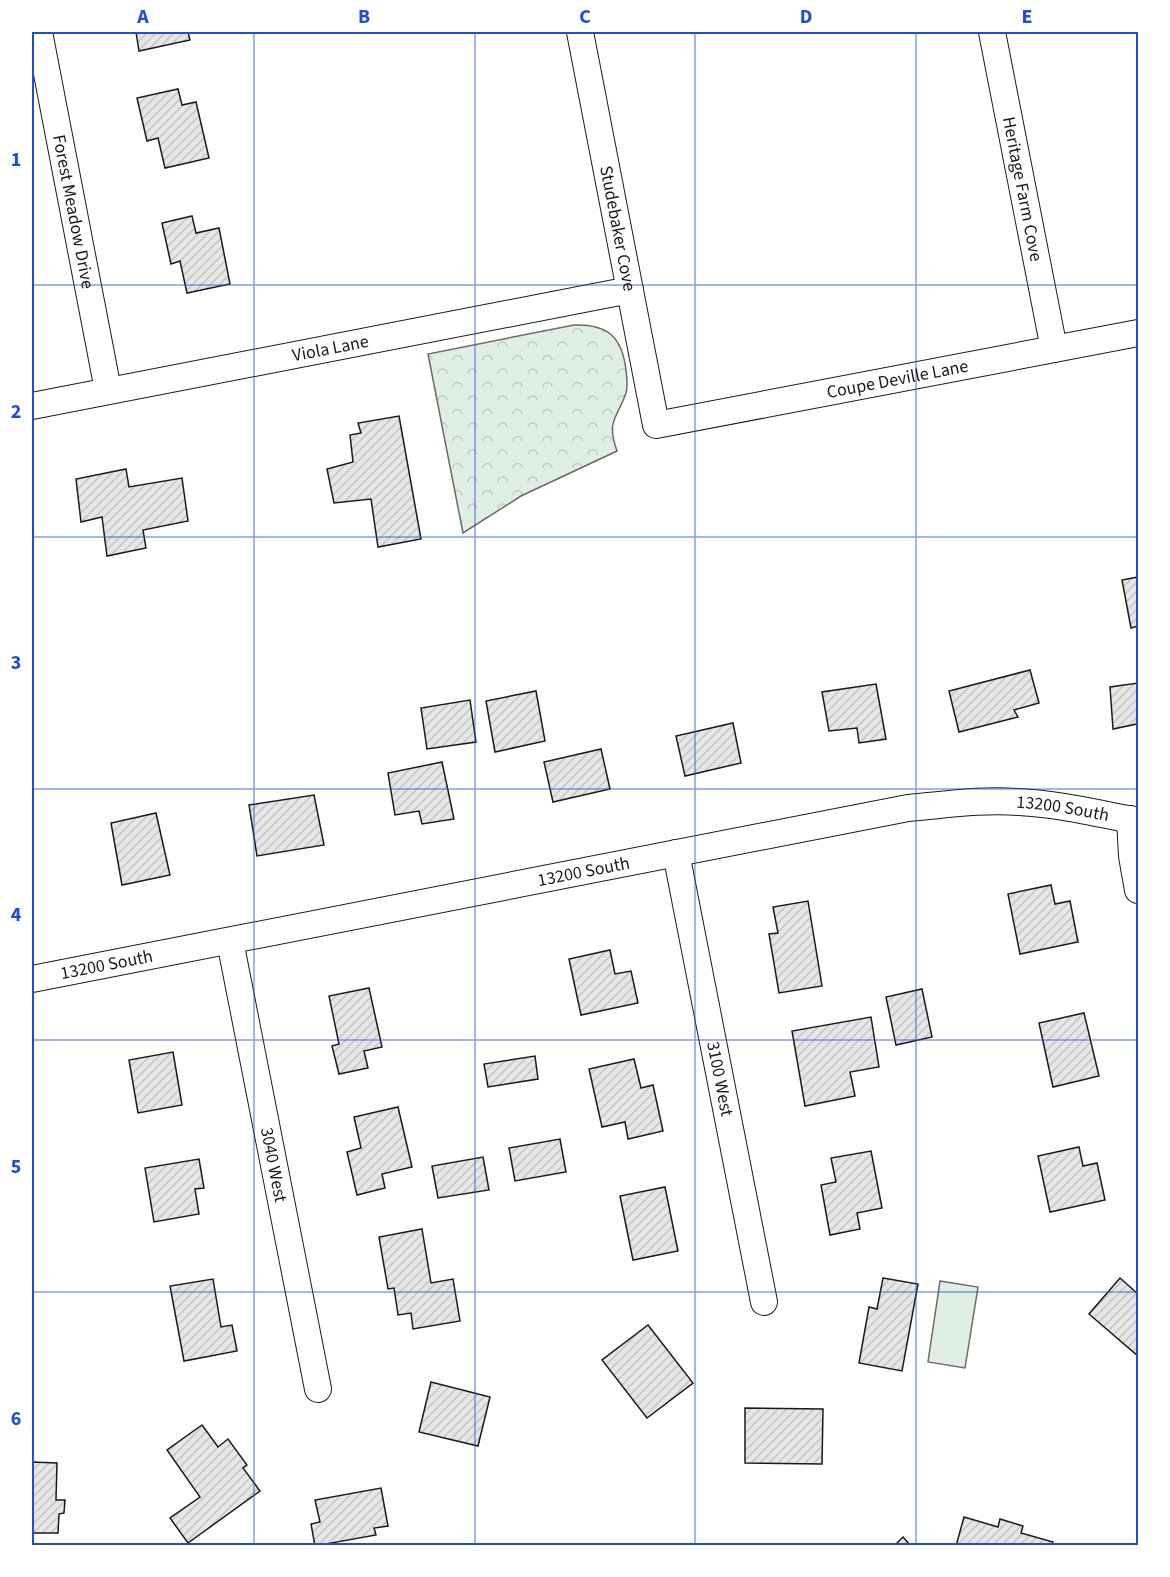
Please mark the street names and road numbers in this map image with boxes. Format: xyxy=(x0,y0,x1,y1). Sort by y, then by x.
street label: Heritage Farm Cove xyxy=(996,115,1049,264)
street label: Forest Meadow Drive xyxy=(46,133,100,291)
street label: Studebaker Cove xyxy=(593,164,642,293)
street label: Viola Lane xyxy=(290,329,371,368)
street label: Coupe Deville Lane xyxy=(825,354,970,405)
street label: 13200 South xyxy=(1016,790,1111,828)
street label: 13200 South xyxy=(535,851,632,893)
street label: 13200 South xyxy=(58,944,155,986)
street label: 3100 West xyxy=(700,1039,739,1118)
street label: 3040 West xyxy=(254,1125,293,1204)

